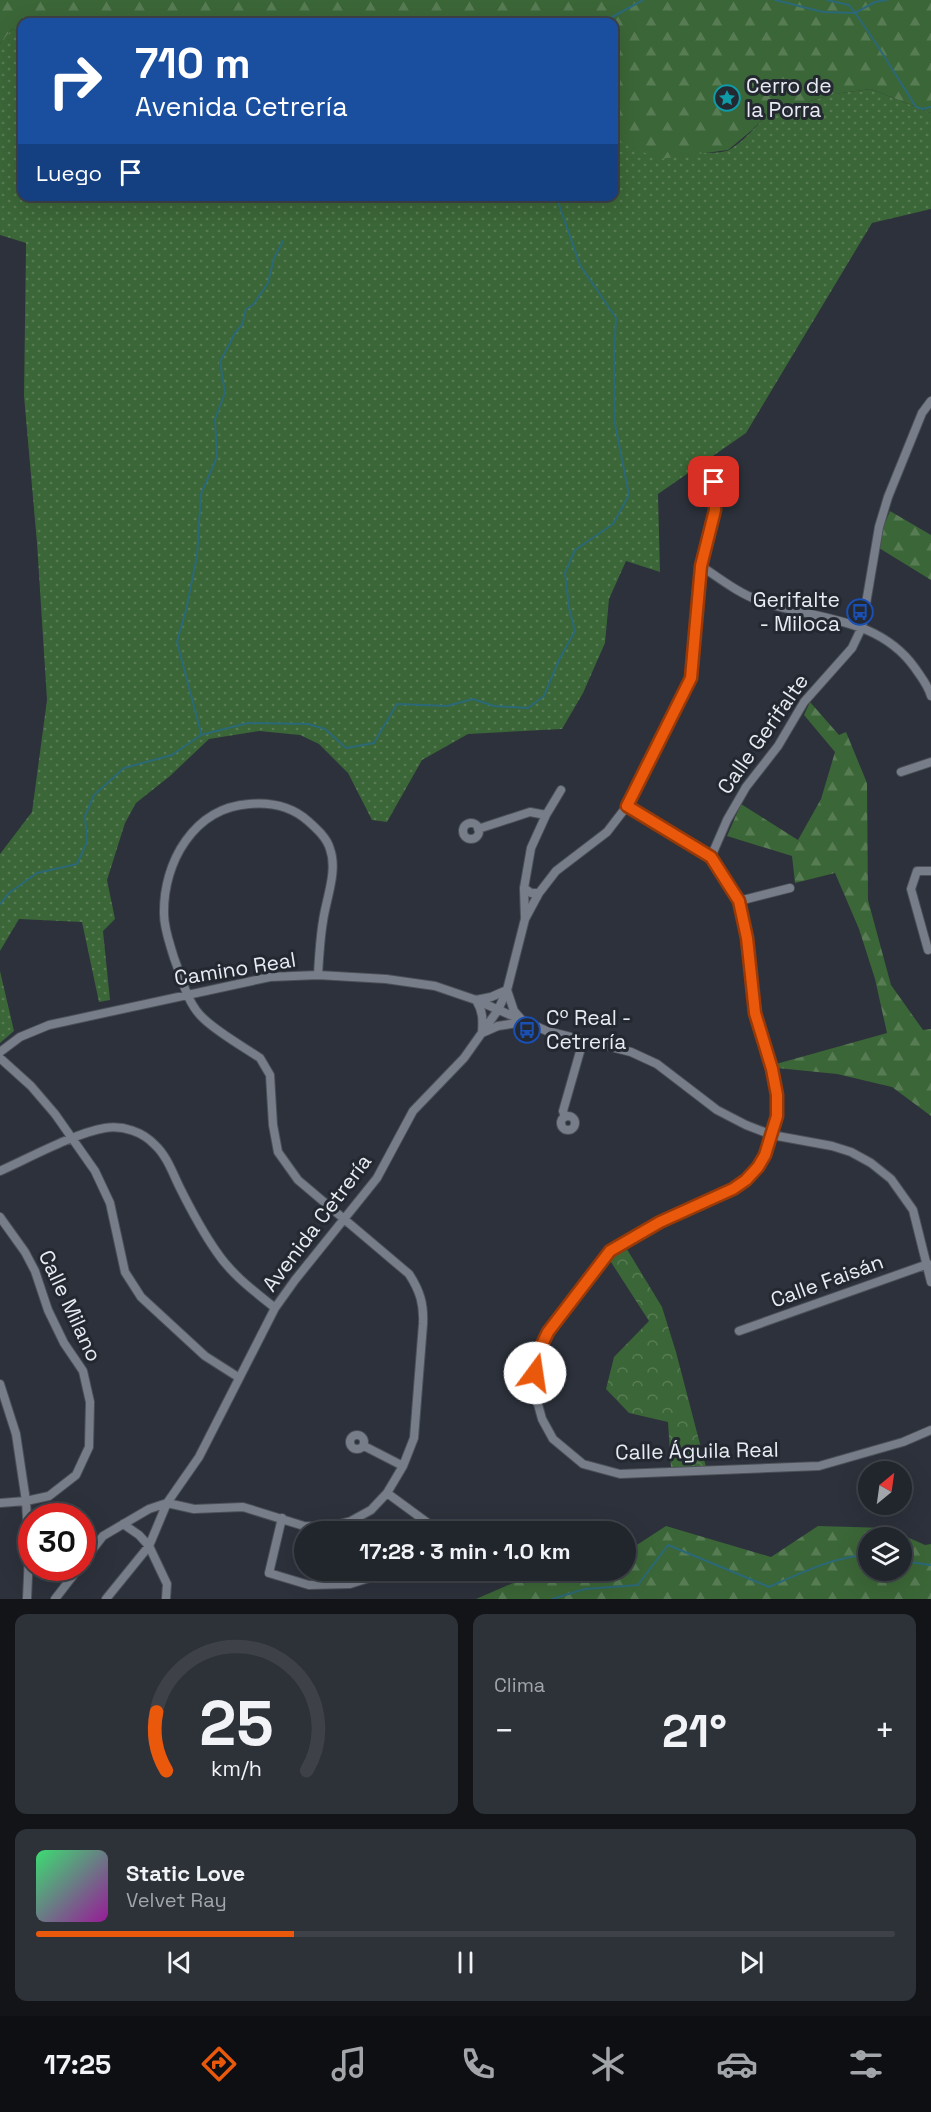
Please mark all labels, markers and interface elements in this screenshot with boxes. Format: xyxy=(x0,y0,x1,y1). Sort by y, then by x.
text: 710 m xyxy=(135,37,251,90)
icon: right xyxy=(36,42,114,120)
place label: Cerro de la Porra xyxy=(746,72,832,123)
place icon: Cerro de la Porra xyxy=(712,83,742,113)
text: Avenida Cetrería xyxy=(135,89,348,124)
icon: arrive xyxy=(114,156,147,189)
text: Luego xyxy=(36,159,102,187)
pin xyxy=(688,456,739,507)
icon: arrive xyxy=(697,465,730,498)
place label: Gerifalte - Miloca xyxy=(753,586,840,637)
bus stop icon: Gerifalte - Miloca xyxy=(845,597,875,627)
street label: Calle Gerifalte xyxy=(711,668,814,799)
street label: Camino Real xyxy=(172,946,298,991)
place label: Cº Real - Cetrería xyxy=(546,1004,631,1055)
bus stop icon: Cº Real - Cetrería xyxy=(512,1015,542,1045)
street label: Avenida Cetrería xyxy=(256,1148,377,1297)
street label: Calle Milano xyxy=(33,1246,108,1366)
street label: Calle Faisán xyxy=(767,1248,887,1313)
position arrow xyxy=(503,1341,567,1405)
street label: Calle Águila Real xyxy=(615,1436,779,1465)
north arrow xyxy=(858,1461,912,1515)
map controls xyxy=(858,1461,912,1581)
speed limit sign: 30 xyxy=(18,1503,96,1581)
button: layers xyxy=(858,1527,912,1581)
text: 17:28 · 3 min · 1.0 km xyxy=(359,1537,571,1565)
text: Clima xyxy=(494,1672,545,1698)
text: 25 xyxy=(199,1684,274,1763)
text: 21° xyxy=(662,1703,727,1760)
text: − xyxy=(494,1710,514,1752)
text: + xyxy=(875,1710,895,1752)
text: km/h xyxy=(211,1755,262,1782)
text: Static Love xyxy=(126,1859,245,1887)
text: Velvet Ray xyxy=(126,1887,227,1913)
icon: previous xyxy=(163,1946,196,1979)
icon: pause xyxy=(449,1946,482,1979)
icon: next xyxy=(735,1946,768,1979)
icon: directions xyxy=(198,2043,240,2085)
icon: music xyxy=(328,2043,370,2085)
icon: phone xyxy=(457,2043,499,2085)
icon: climate xyxy=(587,2043,629,2085)
icon: car xyxy=(716,2043,758,2085)
icon: filters xyxy=(845,2043,887,2085)
text: 17:25 xyxy=(44,2047,111,2082)

